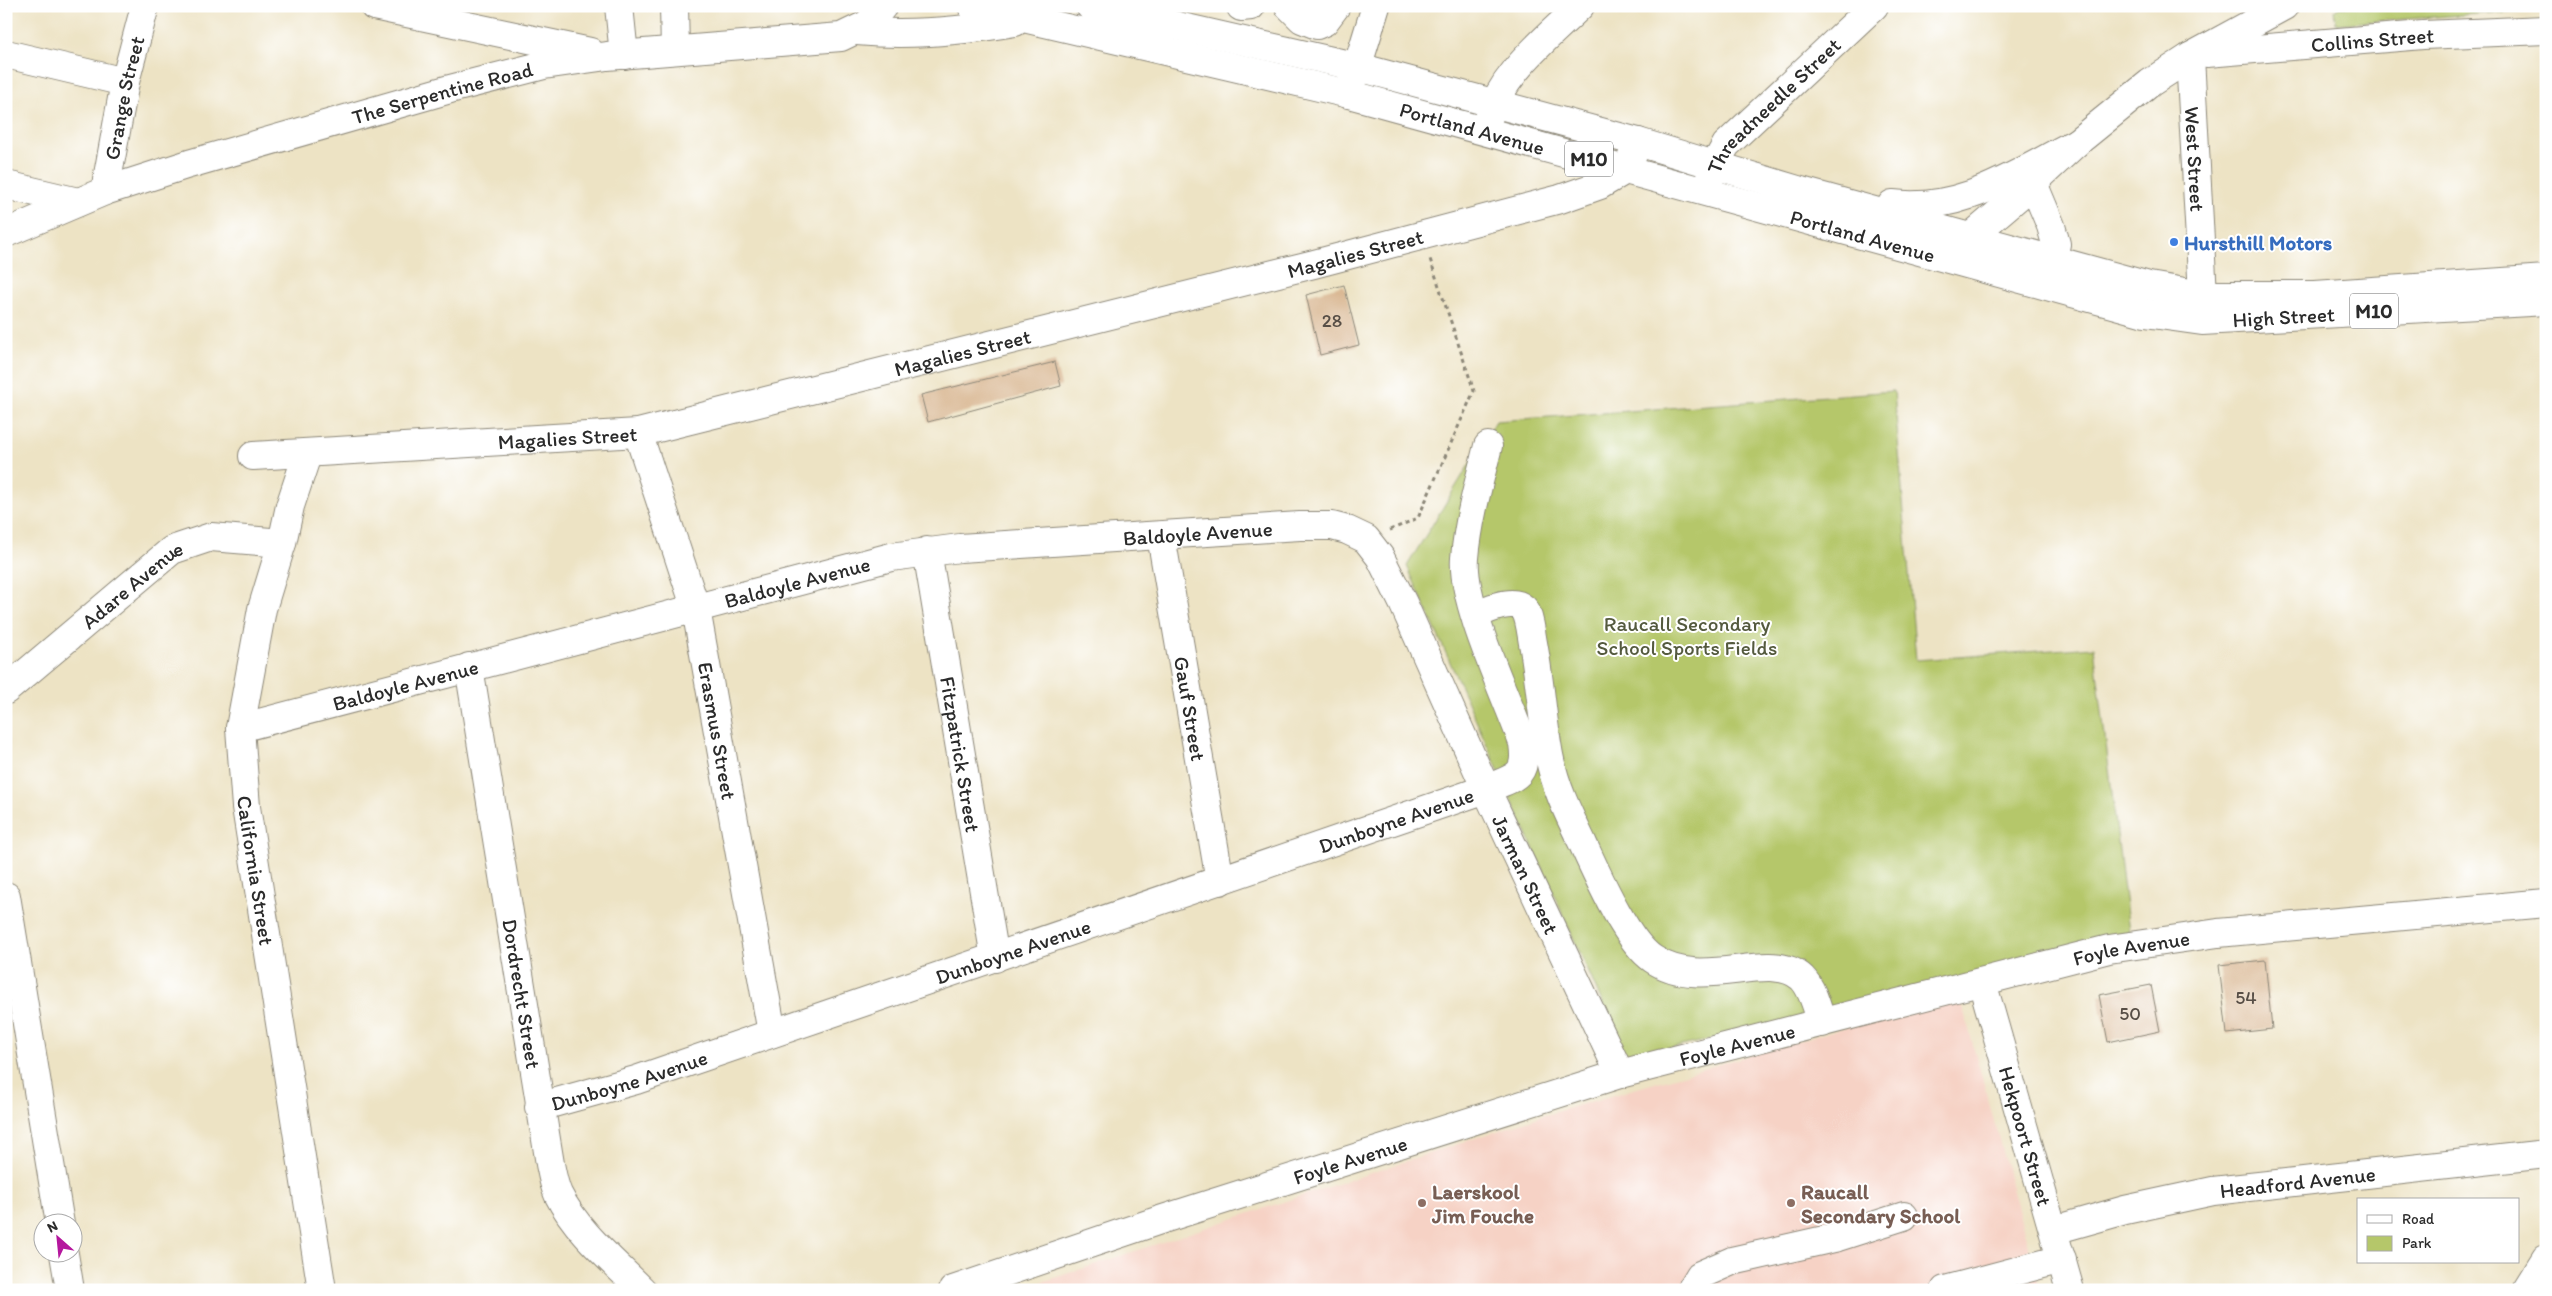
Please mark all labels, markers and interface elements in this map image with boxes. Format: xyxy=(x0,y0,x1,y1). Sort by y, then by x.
street label: Collins Street xyxy=(2310,22,2435,57)
street label: Threadneedle Street xyxy=(1701,32,1845,177)
street label: Grange Street xyxy=(98,33,149,162)
street label: The Serpentine Road xyxy=(349,56,536,129)
street label: Portland Avenue xyxy=(1397,96,1548,160)
street label: West Street xyxy=(2180,106,2211,212)
road number: M10 xyxy=(1565,142,1613,176)
street label: Portland Avenue xyxy=(1787,203,1938,267)
street label: Magalies Street xyxy=(1284,223,1426,283)
place label: Hursthill Motors xyxy=(2184,230,2332,255)
marker: Hursthill Motors xyxy=(2168,236,2180,248)
road number: M10 xyxy=(2350,294,2398,328)
street label: High Street xyxy=(2232,301,2335,332)
house number: 28 xyxy=(1322,309,1342,332)
street label: Magalies Street xyxy=(892,323,1033,381)
street label: Magalies Street xyxy=(497,421,638,454)
street label: Baldoyle Avenue xyxy=(1122,515,1273,550)
street label: Adare Avenue xyxy=(76,535,186,634)
street label: Baldoyle Avenue xyxy=(721,551,873,613)
park label: Raucall Secondary School Sports Fields xyxy=(1597,611,1777,660)
street label: Baldoyle Avenue xyxy=(330,653,481,716)
street label: Gauf Street xyxy=(1169,654,1212,763)
street label: Erasmus Street xyxy=(693,660,742,802)
street label: Fitzpatrick Street xyxy=(936,674,986,834)
street label: Dunboyne Avenue xyxy=(1315,782,1477,858)
street label: California Street xyxy=(233,795,280,947)
street label: Jarman Street xyxy=(1487,811,1565,938)
street label: Dunboyne Avenue xyxy=(932,913,1094,989)
street label: Dordrecht Street xyxy=(498,917,547,1071)
street label: Foyle Avenue xyxy=(2070,925,2191,970)
house number: 54 xyxy=(2235,986,2257,1009)
house number: 50 xyxy=(2119,1002,2141,1025)
street label: Foyle Avenue xyxy=(1677,1017,1797,1071)
street label: Dunboyne Avenue xyxy=(548,1044,711,1116)
street label: Hekpoort Street xyxy=(1994,1063,2058,1209)
street label: Foyle Avenue xyxy=(1290,1130,1410,1189)
street label: Headford Avenue xyxy=(2219,1161,2377,1203)
place label: Laerskool Jim Fouche xyxy=(1431,1179,1534,1228)
place label: Raucall Secondary School xyxy=(1801,1179,1961,1229)
marker: Laerskool Jim Fouche xyxy=(1416,1197,1428,1209)
marker: Raucall Secondary School xyxy=(1785,1197,1797,1209)
legend xyxy=(2357,1198,2520,1264)
text: Road xyxy=(2402,1210,2435,1228)
north arrow xyxy=(32,1214,82,1264)
text: N xyxy=(44,1217,60,1237)
text: Park xyxy=(2402,1234,2432,1252)

